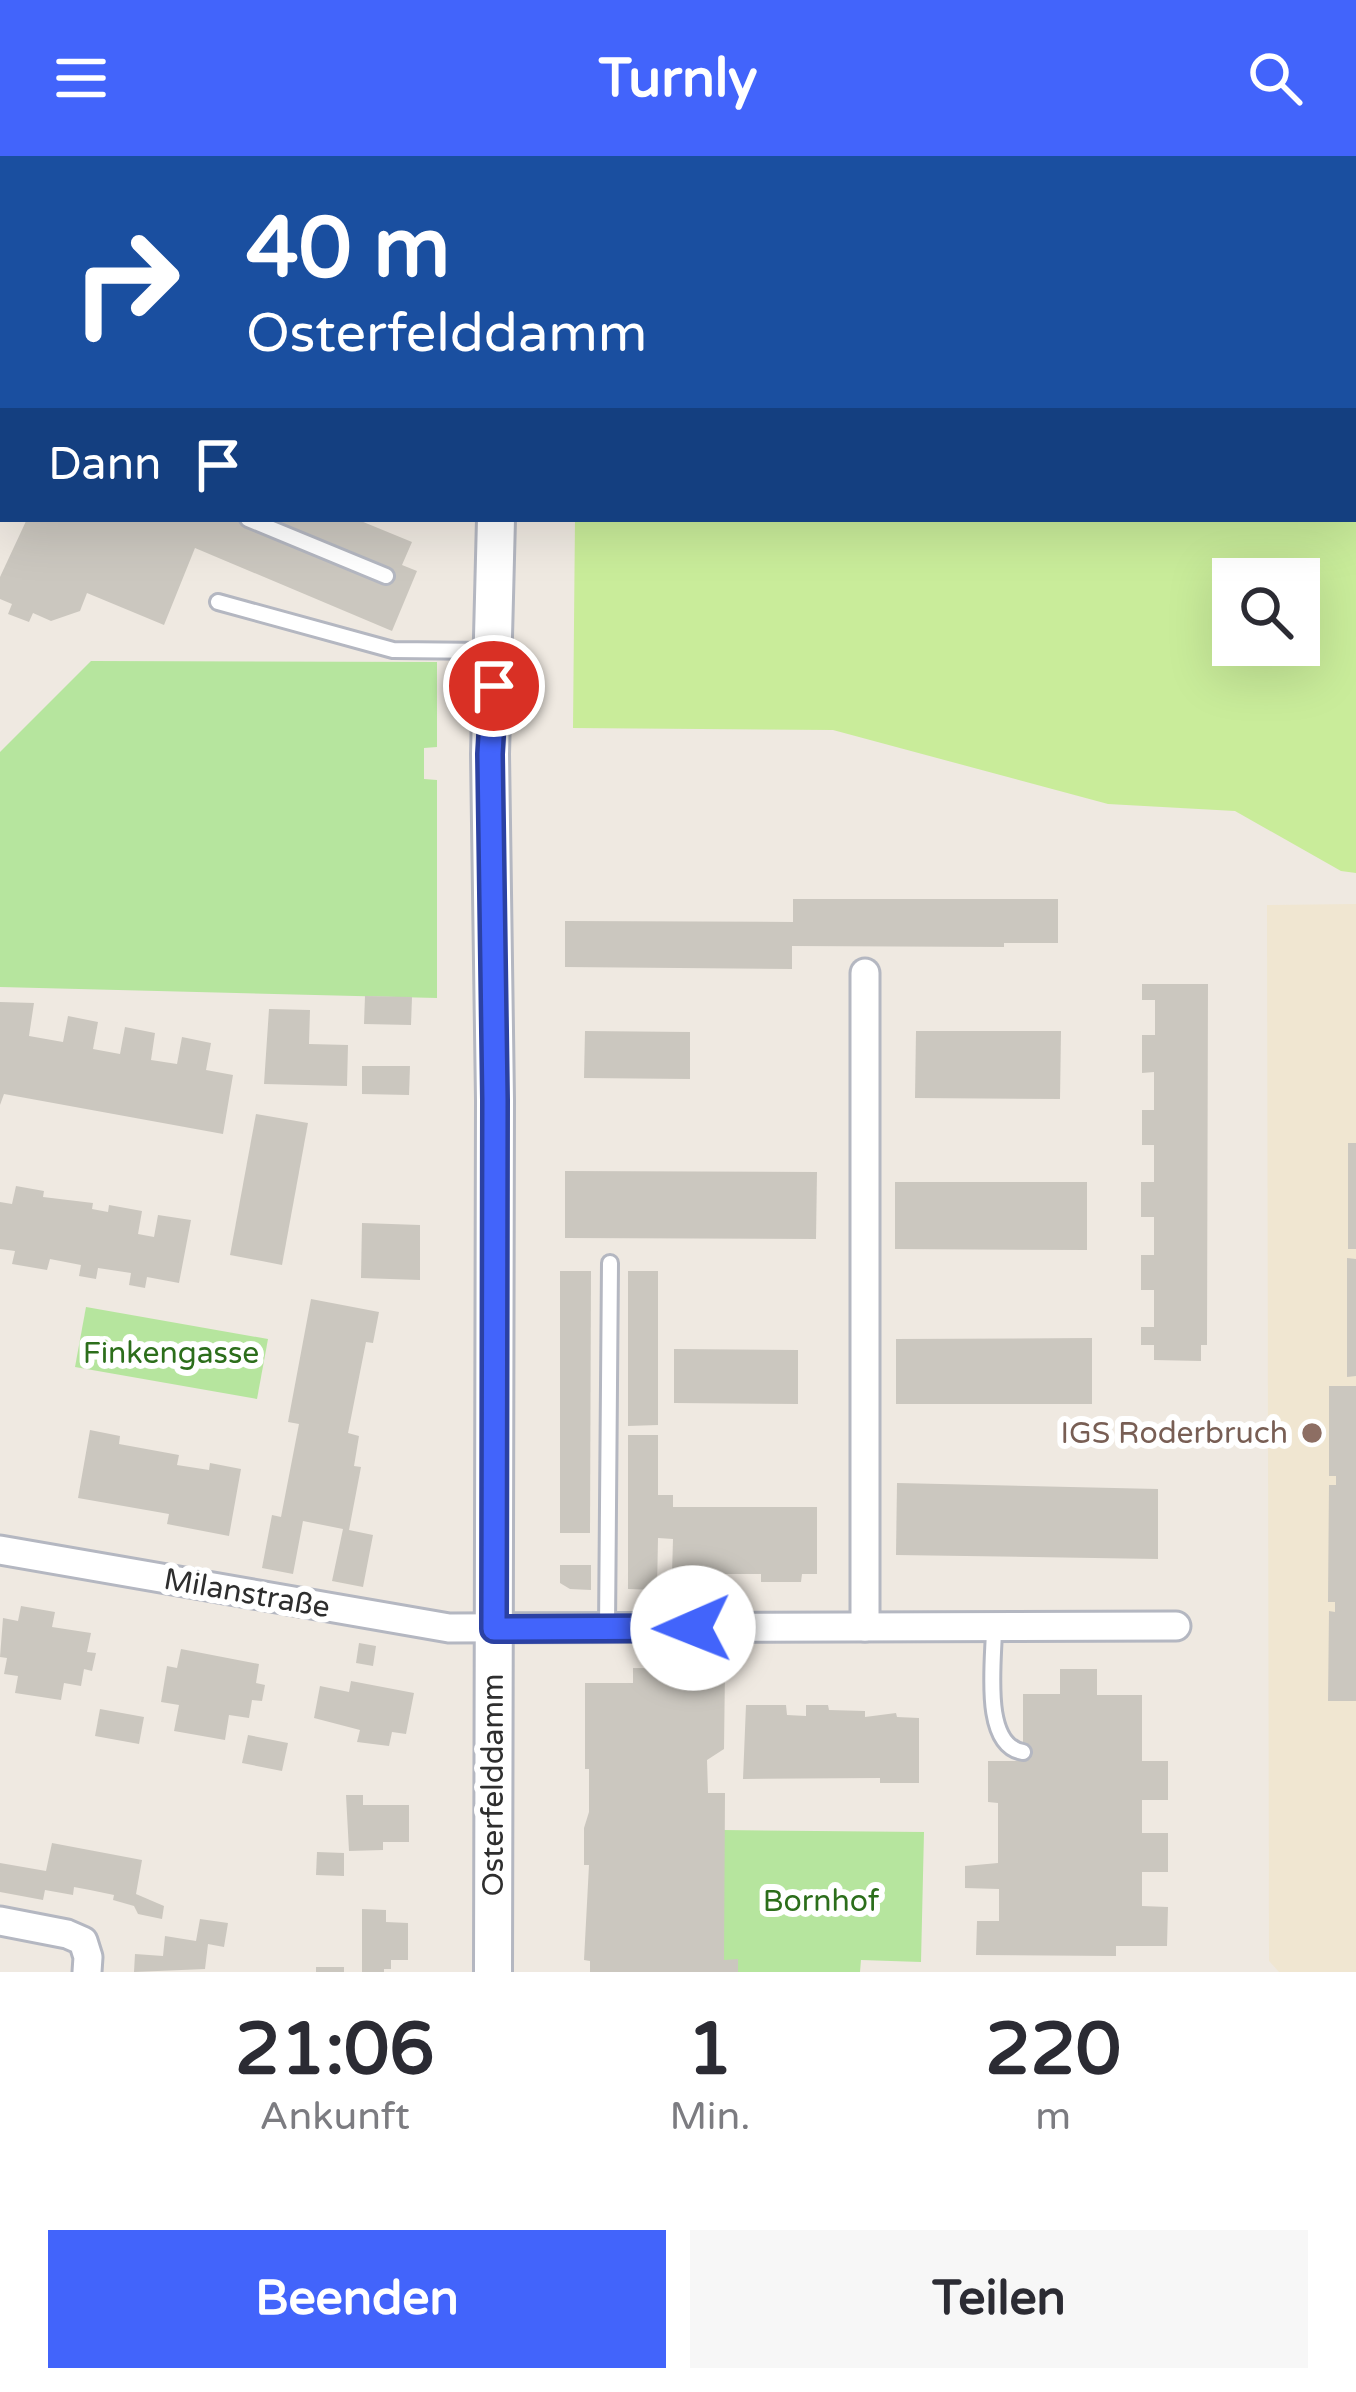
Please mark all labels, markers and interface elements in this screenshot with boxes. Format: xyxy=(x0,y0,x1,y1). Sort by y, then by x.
icon: menu xyxy=(48,45,114,111)
icon: search xyxy=(1242,45,1308,111)
text: Turnly xyxy=(599,46,757,111)
text: 40 m xyxy=(246,199,450,300)
icon: right xyxy=(48,204,204,360)
text: Osterfelddamm xyxy=(246,301,647,366)
icon: arrive xyxy=(185,432,251,498)
text: Dann xyxy=(48,438,161,492)
map controls xyxy=(1212,558,1320,666)
button: search xyxy=(1212,558,1320,666)
pin xyxy=(443,635,545,737)
icon: arrive xyxy=(461,653,527,719)
park label: Finkengasse xyxy=(83,1335,259,1372)
place label: IGS Roderbruch xyxy=(1061,1415,1288,1452)
marker: IGS Roderbruch xyxy=(1299,1420,1325,1446)
street label: Milanstraße xyxy=(161,1561,333,1626)
position arrow xyxy=(630,1565,756,1691)
street label: Osterfelddamm xyxy=(475,1673,512,1897)
park label: Bornhof xyxy=(763,1883,880,1920)
text: 21:06 xyxy=(235,2007,435,2094)
text: 1 xyxy=(687,2007,733,2094)
text: 220 xyxy=(985,2007,1121,2094)
text: Ankunft xyxy=(260,2093,410,2140)
text: Min. xyxy=(670,2093,750,2140)
text: m xyxy=(1035,2093,1071,2140)
button: Beenden xyxy=(48,2230,666,2368)
button: Teilen xyxy=(690,2230,1308,2368)

